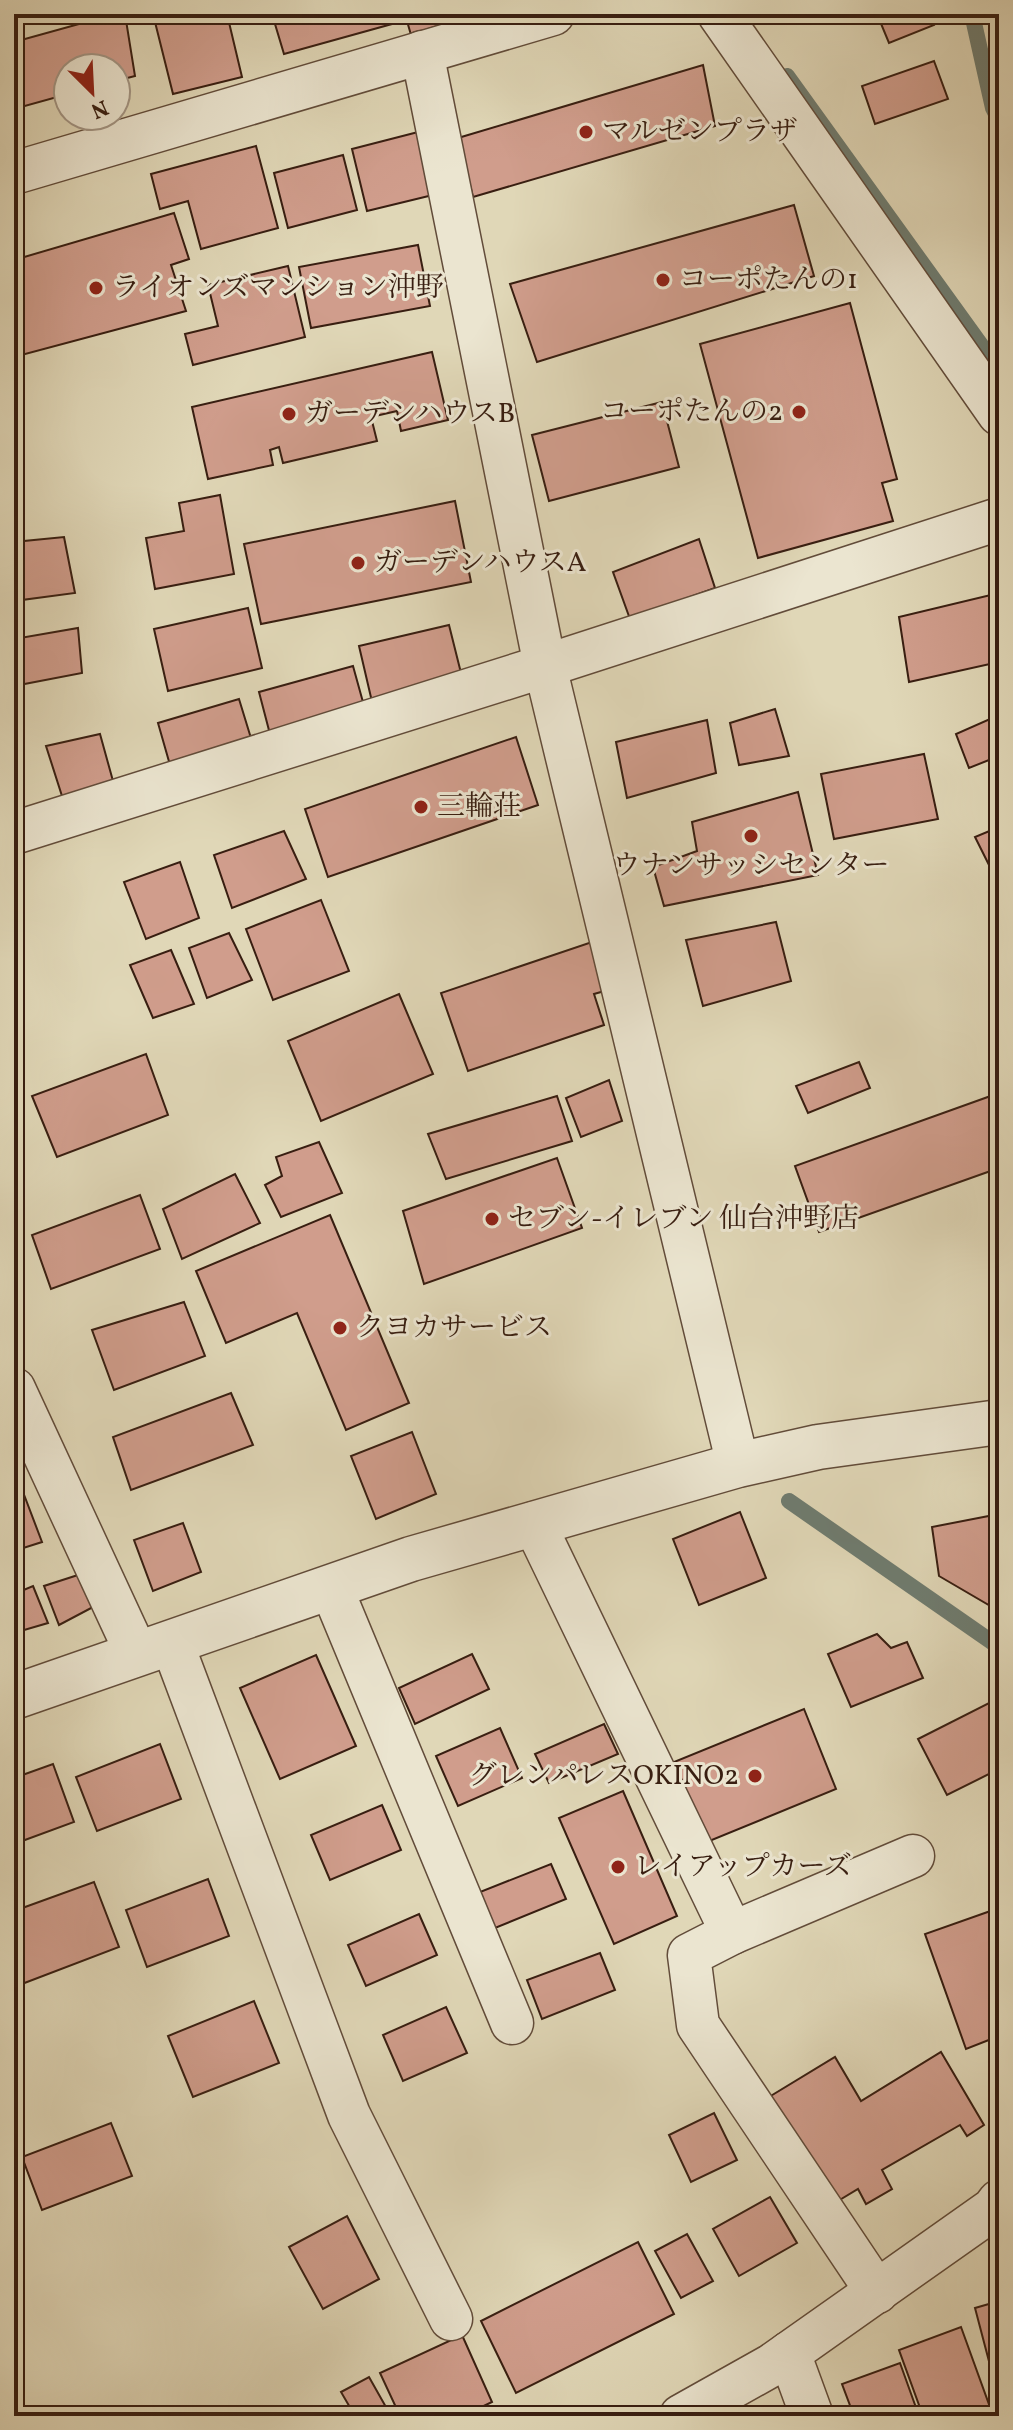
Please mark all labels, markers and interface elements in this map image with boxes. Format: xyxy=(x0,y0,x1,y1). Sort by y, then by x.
north arrow xyxy=(52,52,132,132)
text: N xyxy=(85,91,113,125)
place label: マルゼンプラザ xyxy=(602,113,798,152)
marker: マルゼンプラザ xyxy=(577,123,595,141)
place label: コーポたんの1 xyxy=(679,261,858,300)
place label: ライオンズマンション沖野 xyxy=(112,269,444,308)
marker: コーポたんの1 xyxy=(654,271,672,289)
marker: ライオンズマンション沖野 xyxy=(87,279,105,297)
place label: コーポたんの2 xyxy=(600,393,783,432)
place label: ガーデンハウスB xyxy=(305,395,515,434)
marker: コーポたんの2 xyxy=(790,403,808,421)
marker: ガーデンハウスB xyxy=(280,405,298,423)
place label: ガーデンハウスA xyxy=(374,544,587,583)
marker: ガーデンハウスA xyxy=(349,554,367,572)
place label: 三輪荘 xyxy=(437,788,521,827)
marker: 三輪荘 xyxy=(412,798,430,816)
marker: ウナンサッシセンター xyxy=(742,827,760,845)
place label: ウナンサッシセンター xyxy=(613,847,889,886)
place label: セブン-イレブン 仙台沖野店 xyxy=(508,1200,859,1239)
marker: セブン-イレブン 仙台沖野店 xyxy=(483,1210,501,1228)
place label: クヨカサービス xyxy=(356,1309,552,1348)
marker: クヨカサービス xyxy=(331,1319,349,1337)
place label: グレンパレスOKINO2 xyxy=(469,1757,739,1796)
marker: グレンパレスOKINO2 xyxy=(746,1767,764,1785)
place label: レイアップカーズ xyxy=(634,1848,852,1887)
marker: レイアップカーズ xyxy=(609,1858,627,1876)

